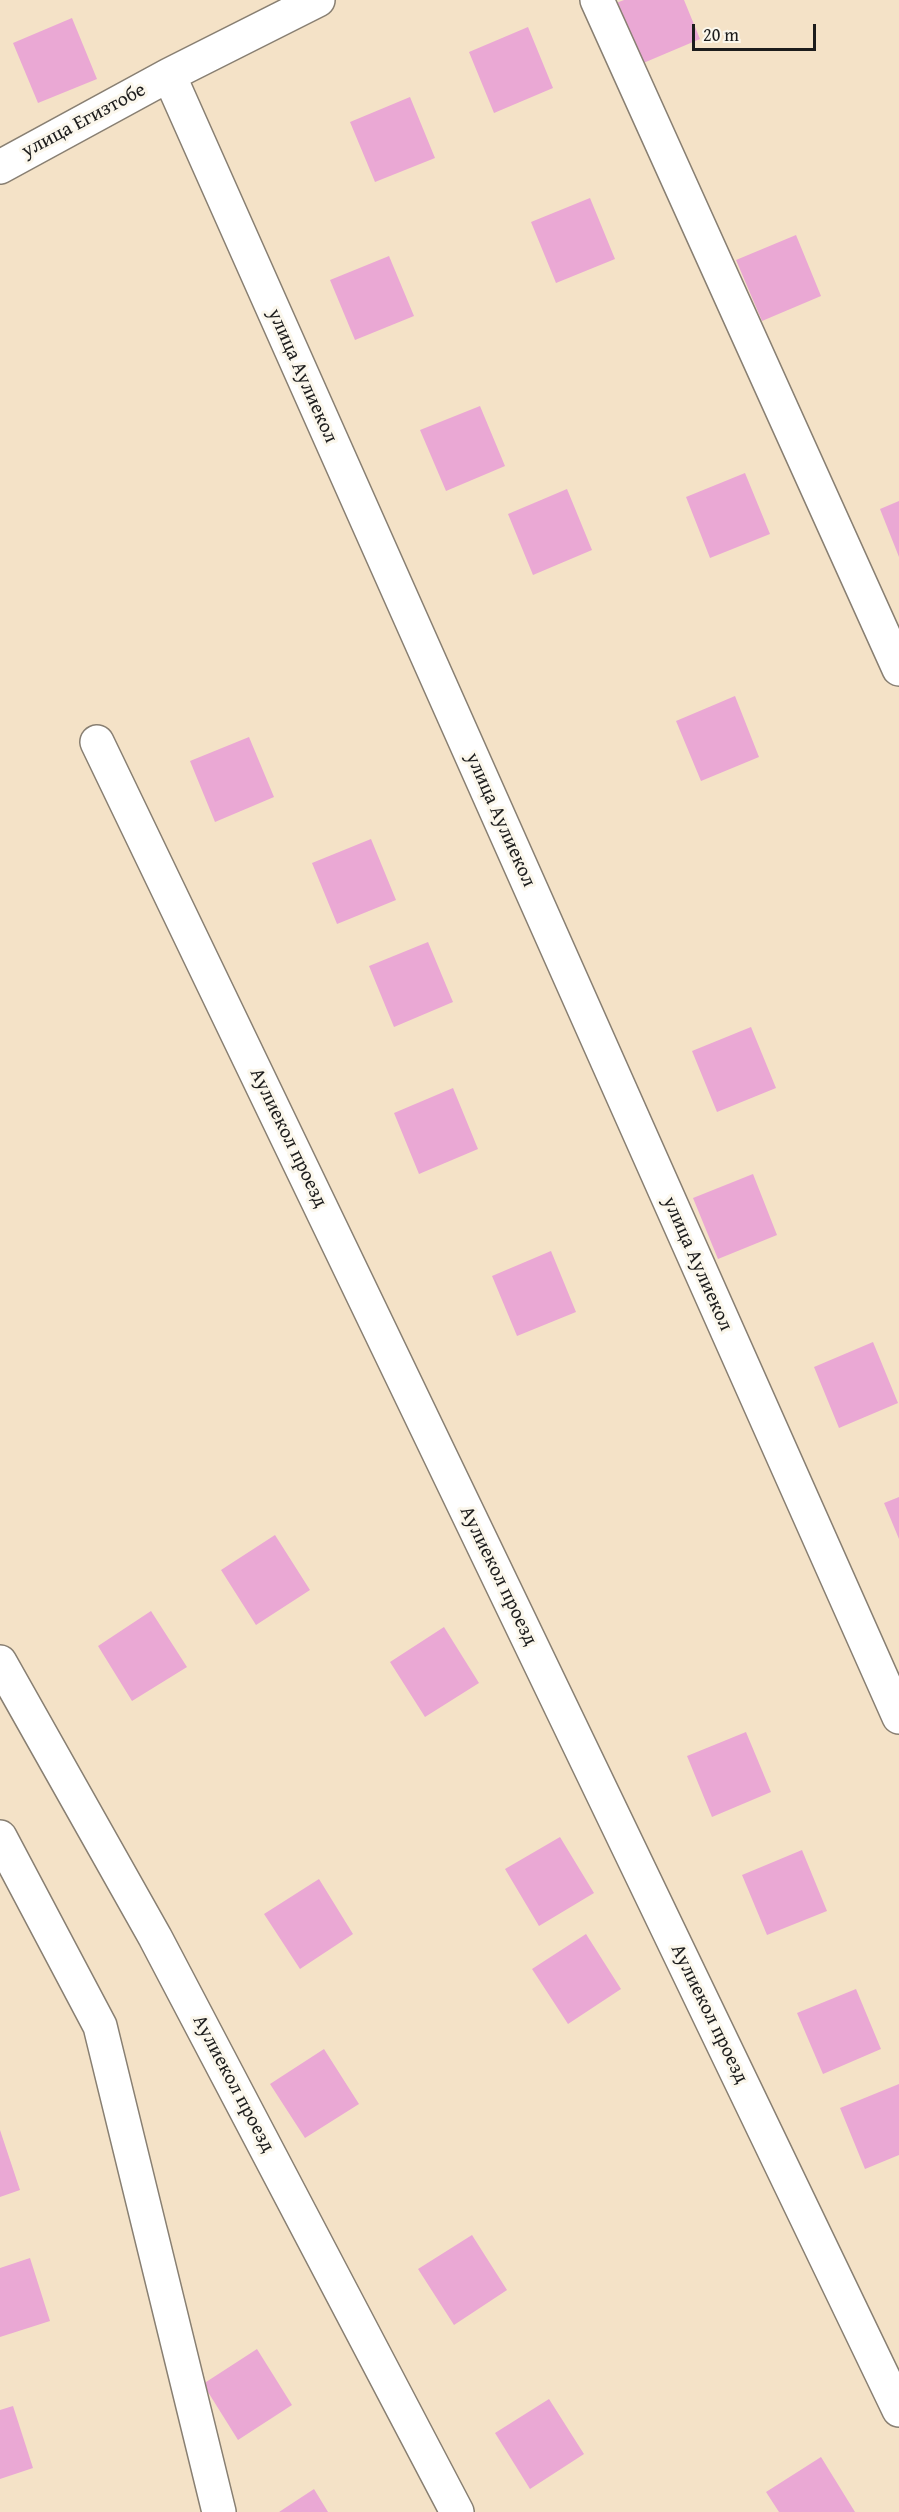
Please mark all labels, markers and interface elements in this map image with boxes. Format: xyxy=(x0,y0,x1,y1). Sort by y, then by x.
scale bar xyxy=(695,12,820,50)
text: 20 m xyxy=(703,21,739,48)
street label: улица Егизтобе xyxy=(18,78,150,164)
street label: улица Аулиекол xyxy=(262,305,342,447)
street label: улица Аулиекол xyxy=(460,749,540,891)
street label: Аулиекол проезд xyxy=(244,1064,332,1212)
street label: улица Аулиекол xyxy=(657,1193,737,1335)
street label: Аулиекол проезд xyxy=(454,1502,542,1650)
street label: Аулиекол проезд xyxy=(665,1940,753,2088)
street label: Аулиекол проезд xyxy=(187,2011,279,2157)

